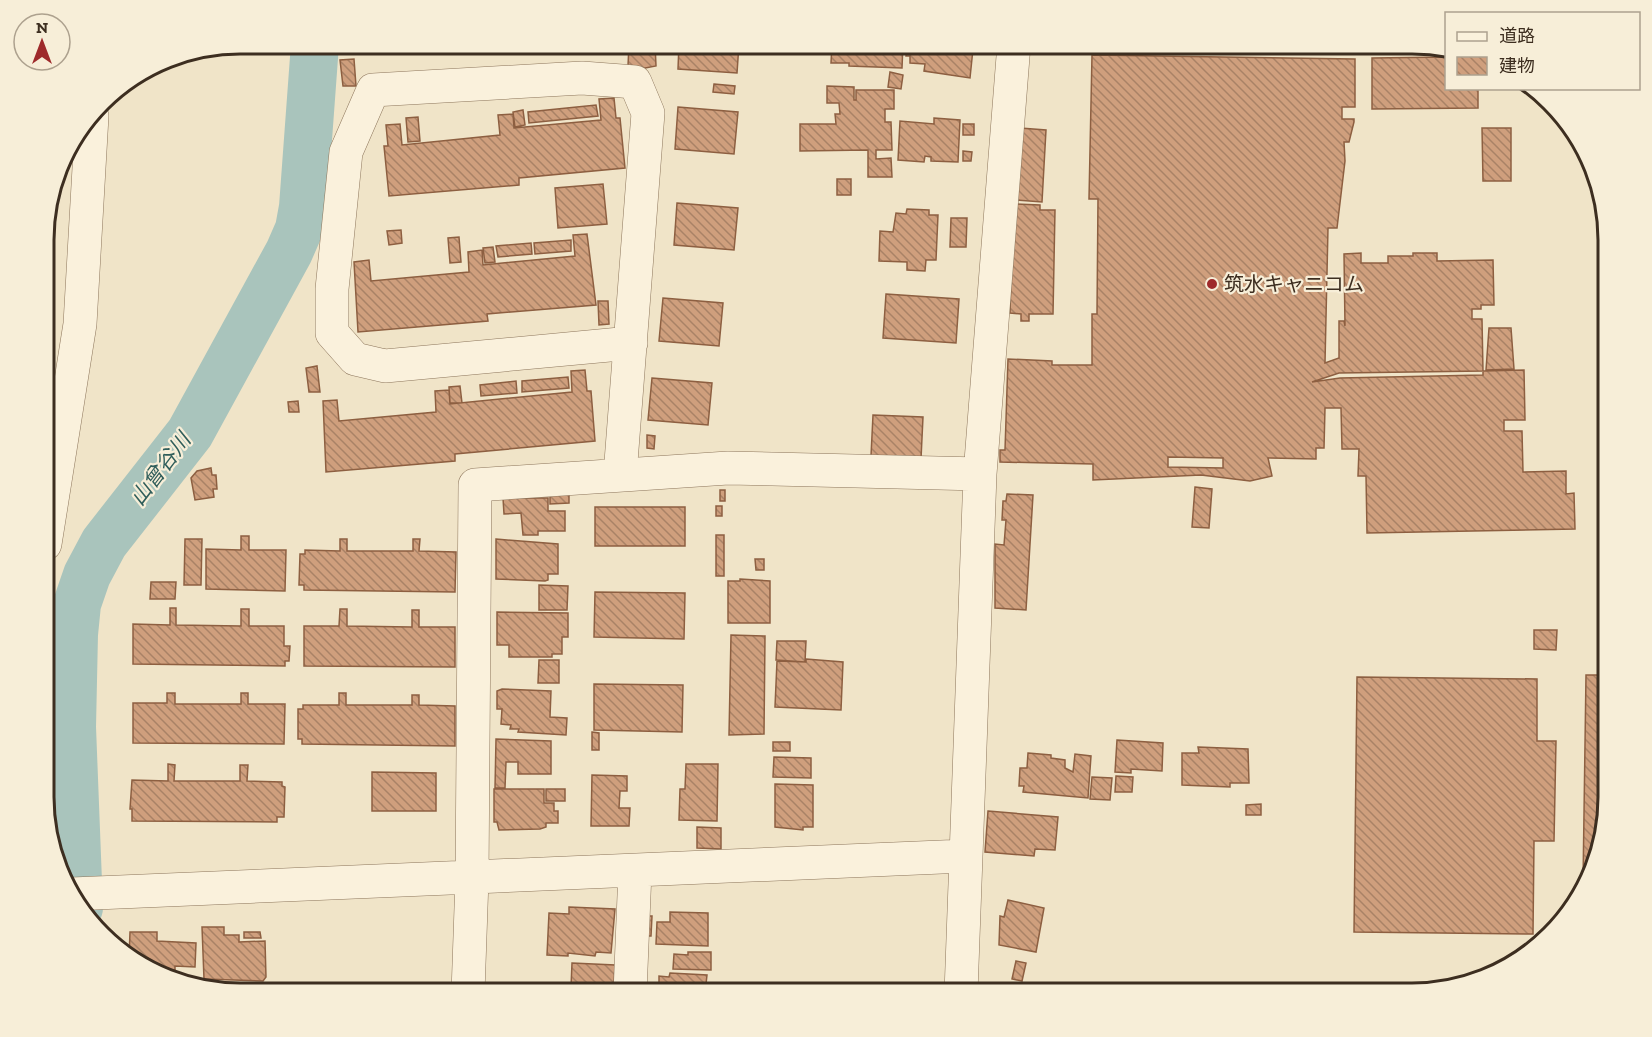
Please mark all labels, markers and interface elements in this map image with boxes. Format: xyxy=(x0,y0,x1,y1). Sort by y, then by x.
north arrow xyxy=(12,12,72,72)
legend xyxy=(1445,12,1640,90)
text: N xyxy=(36,18,48,37)
text: 道路 xyxy=(1499,25,1535,47)
text: 建物 xyxy=(1499,55,1535,77)
place label: 筑水キャニコム xyxy=(1224,272,1364,296)
marker: 筑水キャニコム xyxy=(1205,277,1219,291)
water label: 山曾谷川 xyxy=(125,426,196,510)

